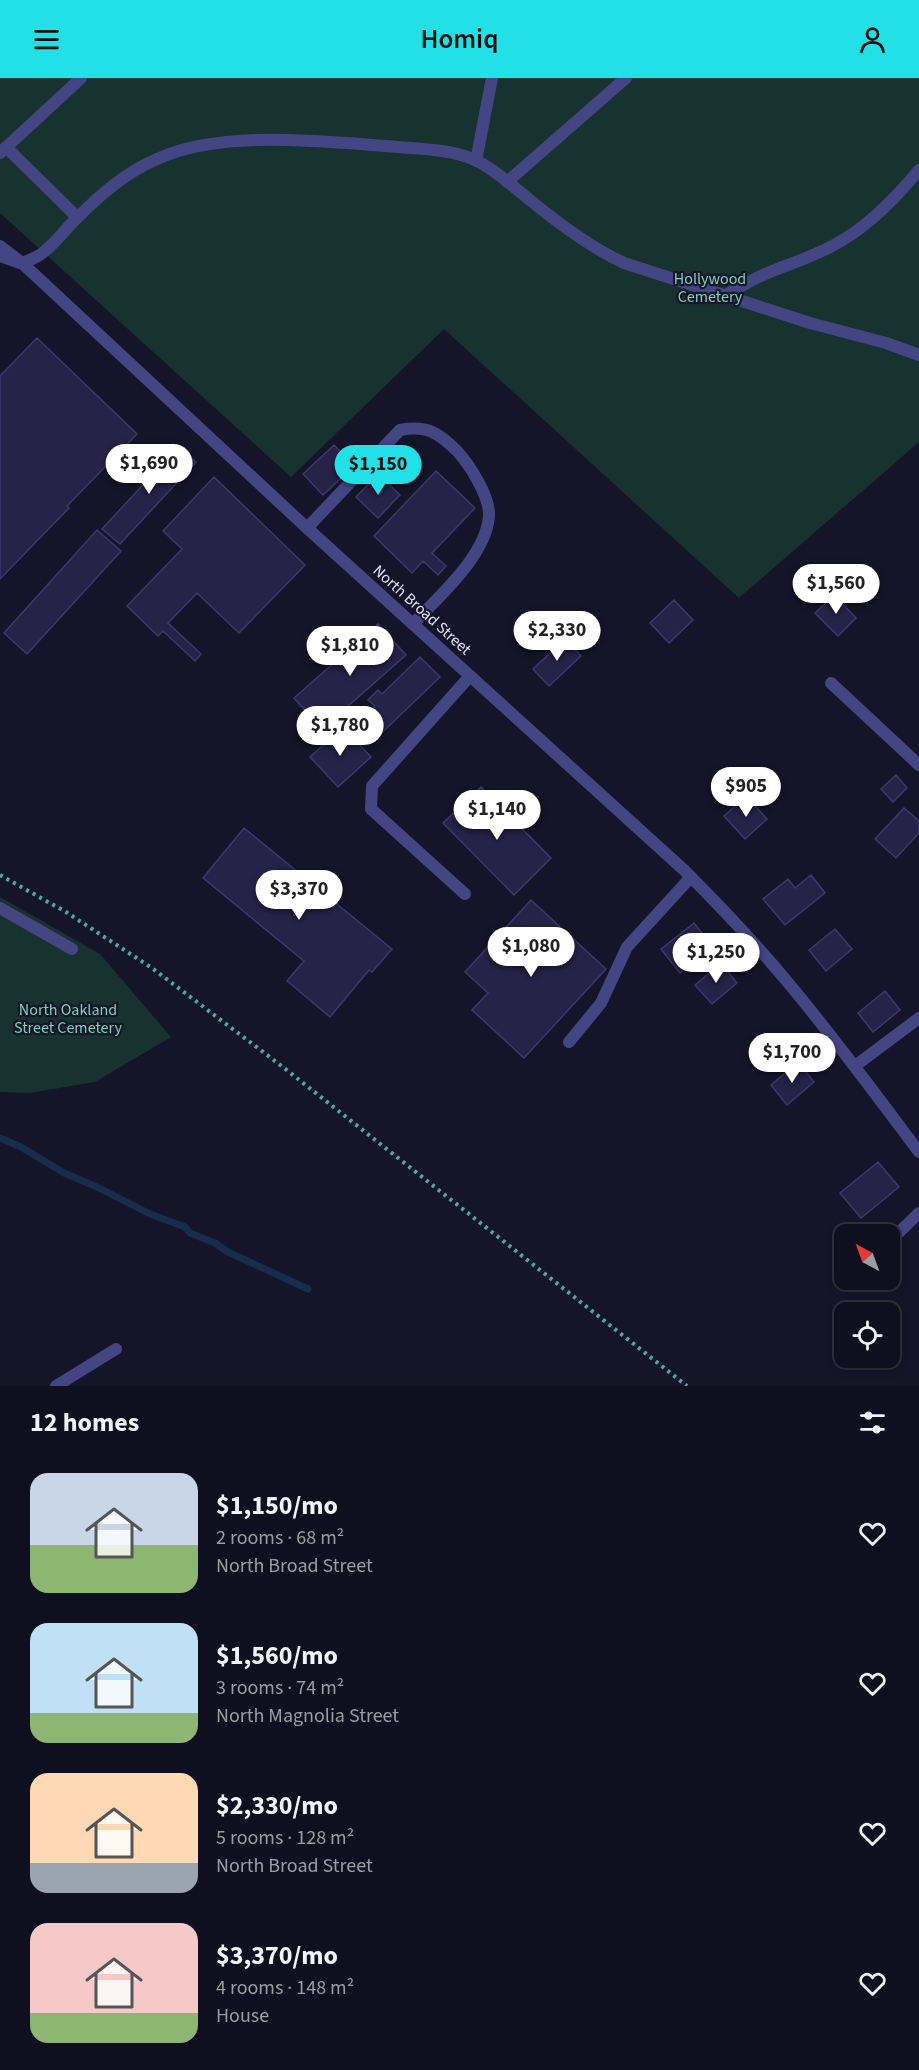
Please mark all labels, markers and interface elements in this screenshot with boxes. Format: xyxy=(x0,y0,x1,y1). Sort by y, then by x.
text: Homiq xyxy=(421,20,498,59)
icon: menu xyxy=(30,23,63,56)
icon: person xyxy=(856,23,889,56)
park label: Hollywood Cemetery xyxy=(674,268,746,308)
pin: $1,690 xyxy=(100,444,198,495)
pin: $1,150 xyxy=(329,445,427,496)
text: $1,690 xyxy=(120,449,178,477)
text: $1,150 xyxy=(349,450,407,478)
street label: North Broad Street xyxy=(368,560,476,661)
pin: $1,560 xyxy=(787,564,885,615)
text: $1,560 xyxy=(807,569,865,597)
pin: $2,330 xyxy=(508,611,606,662)
text: $2,330 xyxy=(528,616,586,644)
pin: $1,810 xyxy=(301,626,399,677)
text: $1,810 xyxy=(321,631,379,659)
pin: $1,780 xyxy=(291,706,389,757)
text: $1,780 xyxy=(311,711,369,739)
pin: $905 xyxy=(710,767,782,818)
text: $905 xyxy=(725,772,767,800)
pin: $1,140 xyxy=(448,790,546,841)
text: $1,140 xyxy=(468,795,526,823)
pin: $3,370 xyxy=(250,870,348,921)
text: $3,370 xyxy=(270,875,328,903)
pin: $1,080 xyxy=(482,927,580,978)
text: $1,080 xyxy=(502,932,560,960)
pin: $1,250 xyxy=(667,933,765,984)
text: $1,250 xyxy=(687,938,745,966)
park label: North Oakland Street Cemetery xyxy=(14,999,123,1039)
pin: $1,700 xyxy=(743,1033,841,1084)
text: $1,700 xyxy=(763,1038,821,1066)
north arrow xyxy=(834,1224,900,1290)
map controls xyxy=(834,1224,900,1368)
button: locate xyxy=(834,1302,900,1368)
text: 12 homes xyxy=(30,1404,139,1441)
icon: filters xyxy=(856,1406,889,1439)
text: $1,150/mo xyxy=(216,1487,338,1524)
icon: home xyxy=(78,1497,150,1569)
icon: heart xyxy=(856,1517,889,1550)
text: 2 rooms · 68 m² xyxy=(216,1524,344,1552)
text: North Broad Street xyxy=(216,1552,373,1580)
text: $1,560/mo xyxy=(216,1637,338,1674)
icon: home xyxy=(78,1647,150,1719)
icon: heart xyxy=(856,1667,889,1700)
text: 3 rooms · 74 m² xyxy=(216,1674,344,1702)
text: North Magnolia Street xyxy=(216,1702,399,1730)
text: $2,330/mo xyxy=(216,1787,338,1824)
icon: home xyxy=(78,1797,150,1869)
icon: heart xyxy=(856,1817,889,1850)
text: 5 rooms · 128 m² xyxy=(216,1824,354,1852)
text: North Broad Street xyxy=(216,1852,373,1880)
text: $3,370/mo xyxy=(216,1937,338,1974)
icon: home xyxy=(78,1947,150,2019)
icon: heart xyxy=(856,1967,889,2000)
text: 4 rooms · 148 m² xyxy=(216,1974,354,2002)
text: House xyxy=(216,2002,269,2030)

